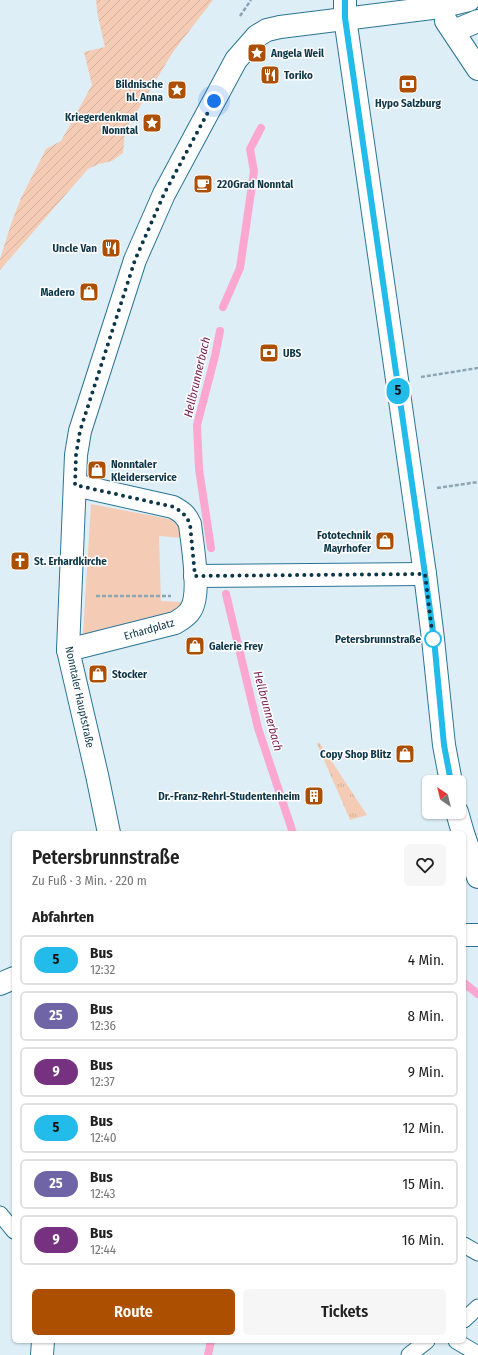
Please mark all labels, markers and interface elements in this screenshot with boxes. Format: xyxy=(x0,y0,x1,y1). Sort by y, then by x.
place icon: Angela Weil xyxy=(246,42,268,64)
place label: Angela Weil xyxy=(270,47,325,60)
restaurant icon: Toriko xyxy=(259,64,281,86)
place label: Toriko xyxy=(284,69,313,82)
bank icon: Hypo Salzburg xyxy=(397,73,419,95)
place label: Bildnische hl. Anna xyxy=(115,78,164,104)
place icon: Bildnische hl. Anna xyxy=(166,79,188,101)
your location xyxy=(204,91,224,111)
place label: Hypo Salzburg xyxy=(375,97,441,110)
place label: Kriegerdenkmal Nonntal xyxy=(65,111,139,137)
place icon: Kriegerdenkmal Nonntal xyxy=(141,112,163,134)
cafe icon: 220Grad Nonntal xyxy=(192,173,214,195)
place label: 220Grad Nonntal xyxy=(216,178,294,191)
restaurant icon: Uncle Van xyxy=(100,237,122,259)
place label: Uncle Van xyxy=(53,242,97,255)
shop icon: Madero xyxy=(78,281,100,303)
place label: Madero xyxy=(40,286,75,299)
water label: Hellbrunnerbach xyxy=(181,335,213,419)
bank icon: UBS xyxy=(258,342,280,364)
place label: UBS xyxy=(283,347,301,360)
line badge: 5 xyxy=(385,378,411,404)
text: 5 xyxy=(395,382,401,399)
place label: Nonntaler Kleiderservice xyxy=(111,458,177,484)
shop icon: Nonntaler Kleiderservice xyxy=(86,459,108,481)
place label: Fototechnik Mayrhofer xyxy=(317,529,372,555)
shop icon: Fototechnik Mayrhofer xyxy=(374,530,396,552)
church icon: St. Erhardkirche xyxy=(9,550,31,572)
place label: St. Erhardkirche xyxy=(34,555,107,568)
street label: Erhardplatz xyxy=(123,616,176,643)
marker: Petersbrunnstraße xyxy=(424,630,442,648)
place label: Petersbrunnstraße xyxy=(335,633,421,646)
shop icon: Galerie Frey xyxy=(184,635,206,657)
place label: Galerie Frey xyxy=(209,640,264,653)
street label: Nonntaler Hauptstraße xyxy=(62,645,97,749)
shop icon: Stocker xyxy=(87,663,109,685)
place label: Stocker xyxy=(112,668,148,681)
water label: Hellbrunnerbach xyxy=(251,669,285,753)
shop icon: Copy Shop Blitz xyxy=(394,743,416,765)
place label: Copy Shop Blitz xyxy=(320,748,391,761)
north arrow xyxy=(422,775,466,819)
map controls xyxy=(422,775,466,819)
building icon: Dr.-Franz-Rehrl-Studentenheim xyxy=(303,785,325,807)
place label: Dr.-Franz-Rehrl-Studentenheim xyxy=(158,790,300,803)
button: heart xyxy=(404,844,446,886)
text: Petersbrunnstraße xyxy=(32,846,180,869)
text: Zu Fuß · 3 Min. · 220 m xyxy=(32,873,147,888)
text: Abfahrten xyxy=(32,908,94,926)
text: Bus xyxy=(90,944,113,962)
text: 5 xyxy=(53,951,59,968)
text: 4 Min. xyxy=(408,951,444,969)
text: 12:32 xyxy=(90,962,115,977)
text: Bus xyxy=(90,1000,113,1018)
text: 25 xyxy=(49,1007,63,1024)
text: 8 Min. xyxy=(407,1007,444,1025)
text: 12:36 xyxy=(90,1018,116,1033)
text: Bus xyxy=(90,1056,113,1074)
text: 9 xyxy=(52,1063,60,1080)
text: 9 Min. xyxy=(408,1063,444,1081)
text: 12:37 xyxy=(90,1074,115,1089)
text: Bus xyxy=(90,1112,113,1130)
text: 5 xyxy=(53,1119,59,1136)
text: 12 Min. xyxy=(402,1119,444,1137)
text: 12:40 xyxy=(90,1130,117,1145)
text: Bus xyxy=(90,1168,113,1186)
text: 25 xyxy=(49,1175,63,1192)
text: 15 Min. xyxy=(402,1175,444,1193)
text: 12:43 xyxy=(90,1186,115,1201)
text: Bus xyxy=(90,1224,113,1242)
text: 9 xyxy=(52,1231,60,1248)
text: 16 Min. xyxy=(402,1231,444,1249)
text: 12:44 xyxy=(90,1242,116,1257)
button: Route xyxy=(32,1289,235,1335)
button: Tickets xyxy=(243,1289,446,1335)

